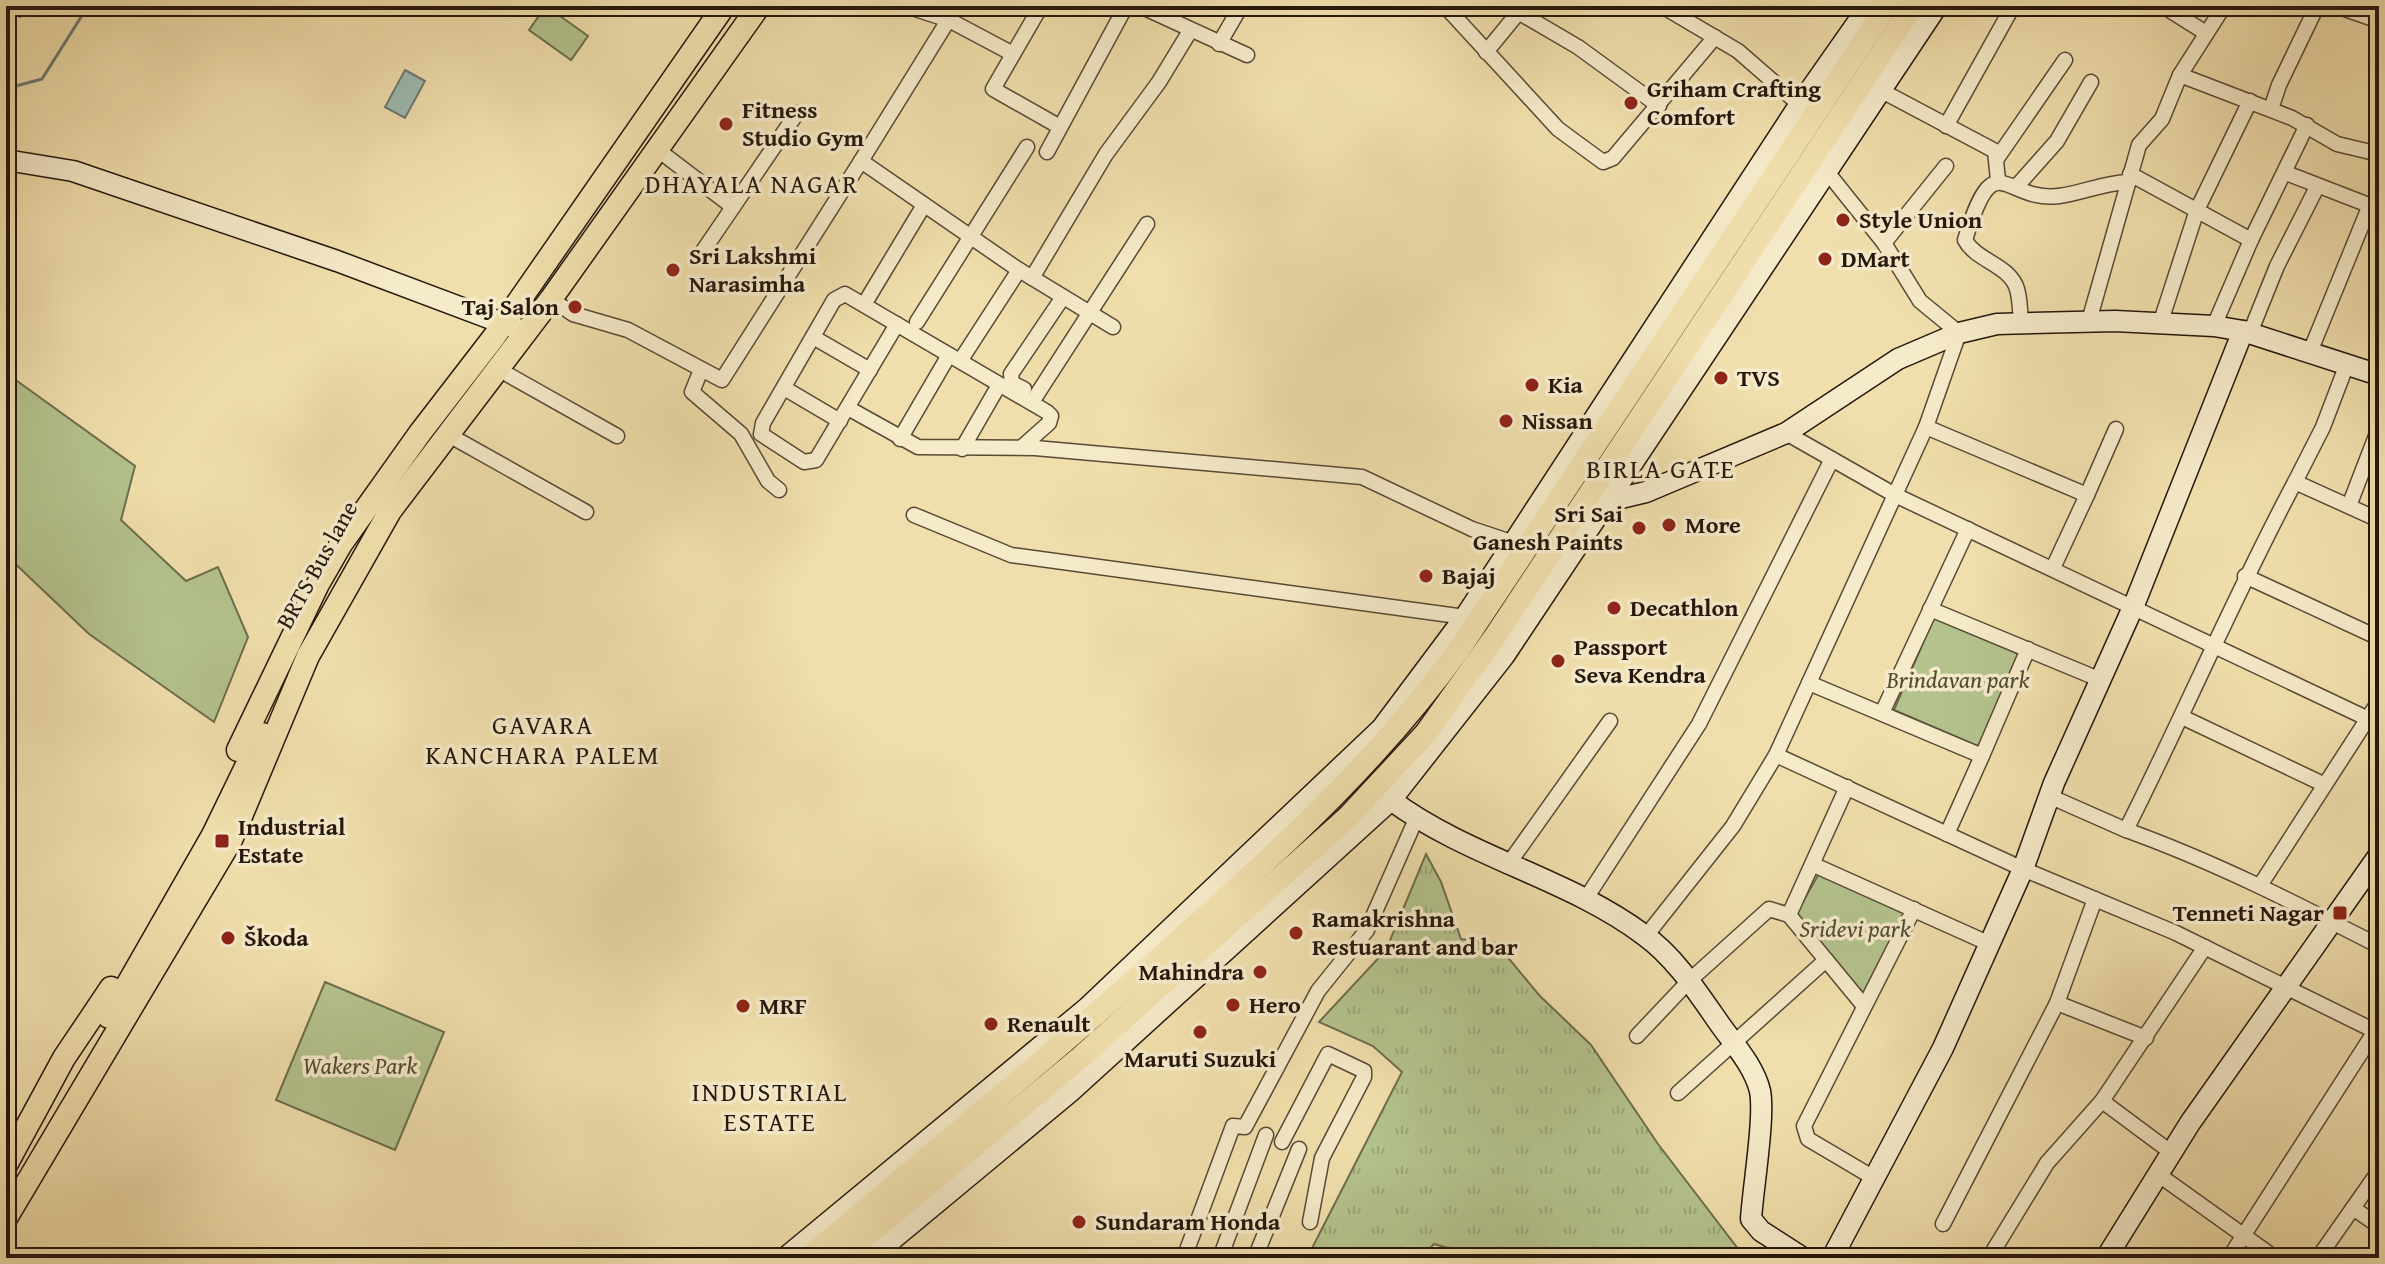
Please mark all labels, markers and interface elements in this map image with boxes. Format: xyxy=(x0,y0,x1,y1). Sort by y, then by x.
place label: Griham Crafting Comfort xyxy=(1647,71,1821,134)
place label: Fitness Studio Gym xyxy=(742,92,865,155)
marker: Griham Crafting Comfort xyxy=(1622,94,1640,112)
marker: Fitness Studio Gym xyxy=(717,115,735,133)
district label: DHAYALA NAGAR xyxy=(645,164,859,203)
place label: Style Union xyxy=(1859,202,1982,237)
marker: Style Union xyxy=(1834,211,1852,229)
place label: Sri Lakshmi Narasimha xyxy=(689,238,816,301)
place label: DMart xyxy=(1841,241,1910,276)
marker: DMart xyxy=(1816,250,1834,268)
marker: Sri Lakshmi Narasimha xyxy=(664,261,682,279)
place label: Taj Salon xyxy=(462,289,559,324)
marker: Taj Salon xyxy=(566,298,584,316)
place label: TVS xyxy=(1737,360,1780,395)
place label: Kia xyxy=(1548,367,1584,402)
marker: TVS xyxy=(1712,369,1730,387)
marker: Kia xyxy=(1523,376,1541,394)
place label: Nissan xyxy=(1522,403,1593,438)
marker: Nissan xyxy=(1497,412,1515,430)
district label: BIRLA GATE xyxy=(1586,449,1736,488)
street label: BRTS Bus lane xyxy=(267,494,366,635)
place label: Sri Sai Ganesh Paints xyxy=(1473,496,1623,559)
place label: More xyxy=(1685,507,1741,542)
marker: More xyxy=(1660,516,1678,534)
marker: Sri Sai Ganesh Paints xyxy=(1630,519,1648,537)
place label: Bajaj xyxy=(1442,558,1496,593)
marker: Bajaj xyxy=(1417,567,1435,585)
place label: Decathlon xyxy=(1630,590,1738,625)
marker: Decathlon xyxy=(1605,599,1623,617)
place label: Passport Seva Kendra xyxy=(1574,629,1706,692)
marker: Passport Seva Kendra xyxy=(1549,652,1567,670)
park label: Brindavan park xyxy=(1886,662,2029,697)
district label: GAVARA KANCHARA PALEM xyxy=(425,705,661,774)
place label: Industrial Estate xyxy=(238,809,346,872)
marker: Industrial Estate xyxy=(213,832,231,850)
place label: Tenneti Nagar xyxy=(2173,895,2324,930)
place label: Ramakrishna Restuarant and bar xyxy=(1312,901,1518,964)
marker: Tenneti Nagar xyxy=(2331,904,2349,922)
park label: Sridevi park xyxy=(1799,911,1911,946)
place label: Škoda xyxy=(244,920,309,955)
marker: Ramakrishna Restuarant and bar xyxy=(1287,924,1305,942)
marker: Škoda xyxy=(219,929,237,947)
place label: Mahindra xyxy=(1138,954,1245,989)
marker: Mahindra xyxy=(1251,963,1269,981)
place label: Hero xyxy=(1249,987,1301,1022)
place label: MRF xyxy=(759,988,807,1023)
marker: Hero xyxy=(1224,996,1242,1014)
marker: MRF xyxy=(734,997,752,1015)
place label: Renault xyxy=(1007,1006,1090,1041)
marker: Renault xyxy=(982,1015,1000,1033)
marker: Maruti Suzuki xyxy=(1191,1023,1209,1041)
place label: Maruti Suzuki xyxy=(1124,1041,1276,1076)
park label: Wakers Park xyxy=(303,1048,417,1083)
district label: INDUSTRIAL ESTATE xyxy=(692,1072,848,1141)
place label: Sundaram Honda xyxy=(1095,1204,1281,1239)
marker: Sundaram Honda xyxy=(1070,1213,1088,1231)

